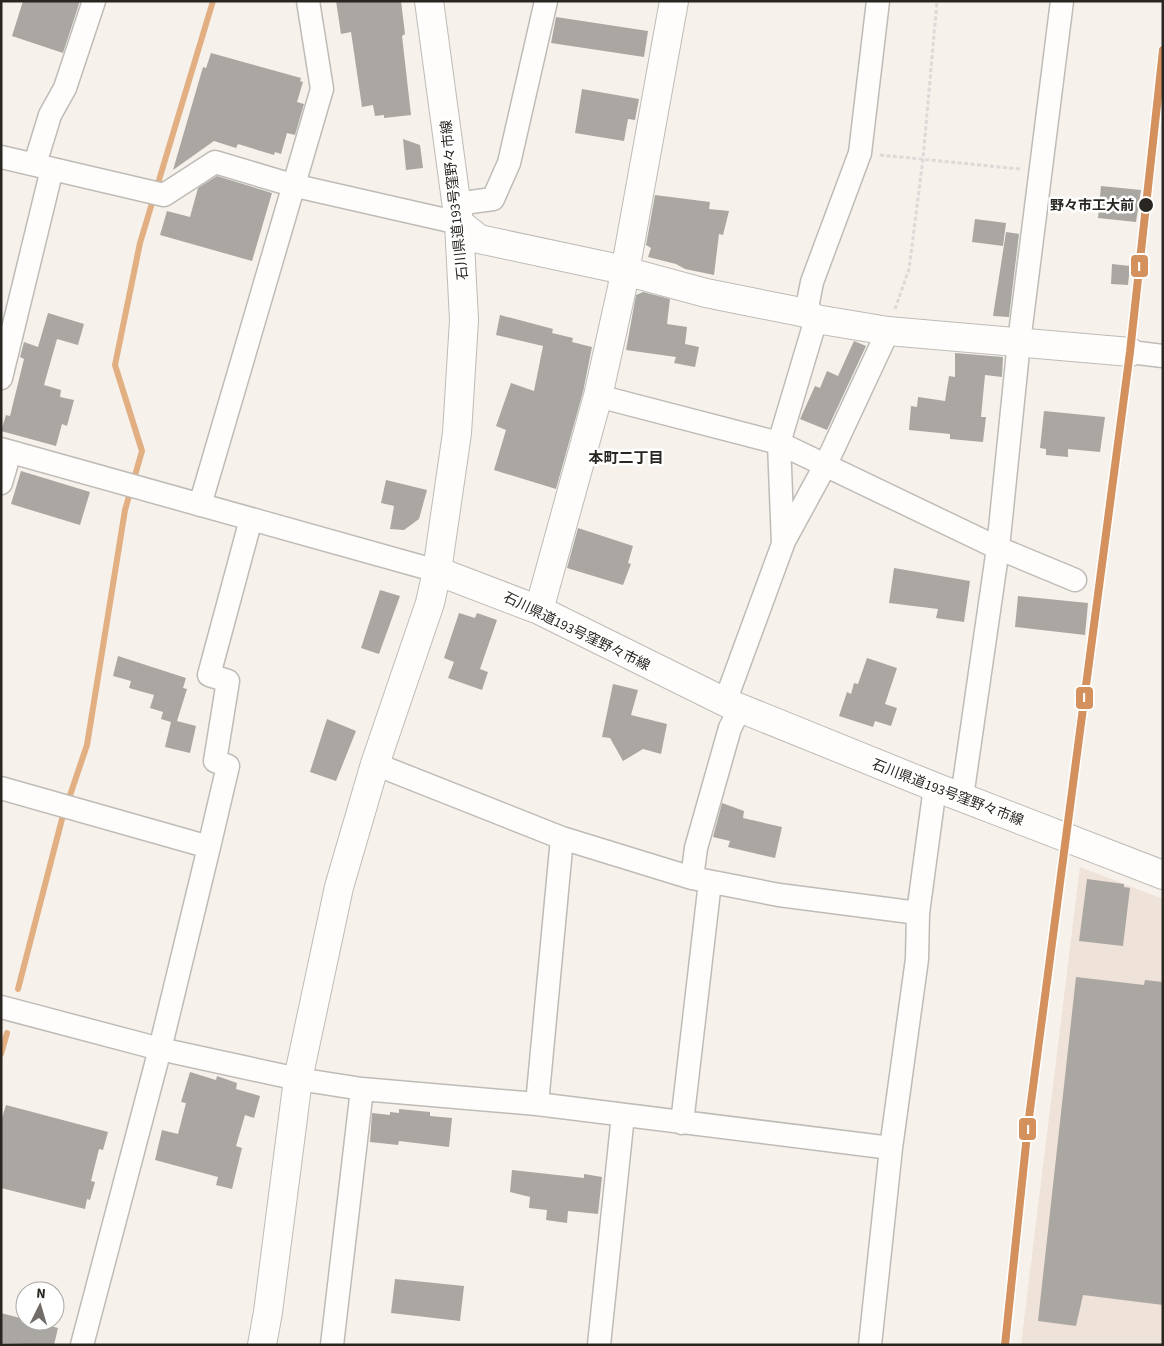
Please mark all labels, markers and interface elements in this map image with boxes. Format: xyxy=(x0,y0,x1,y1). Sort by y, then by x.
street label: 石川県道193号窪野々市線 xyxy=(437,119,473,281)
place label: 野々市工大前 xyxy=(1050,196,1134,216)
marker: 野々市工大前 xyxy=(1137,196,1155,214)
line badge: I xyxy=(1130,254,1149,278)
text: I xyxy=(1137,257,1141,277)
district label: 本町二丁目 xyxy=(588,448,664,469)
street label: 石川県道193号窪野々市線 xyxy=(500,588,653,676)
line badge: I xyxy=(1075,686,1094,710)
text: I xyxy=(1082,688,1086,708)
street label: 石川県道193号窪野々市線 xyxy=(869,755,1026,831)
line badge: I xyxy=(1018,1117,1037,1141)
text: I xyxy=(1026,1120,1030,1140)
north arrow xyxy=(15,1281,65,1331)
text: N xyxy=(36,1284,47,1304)

